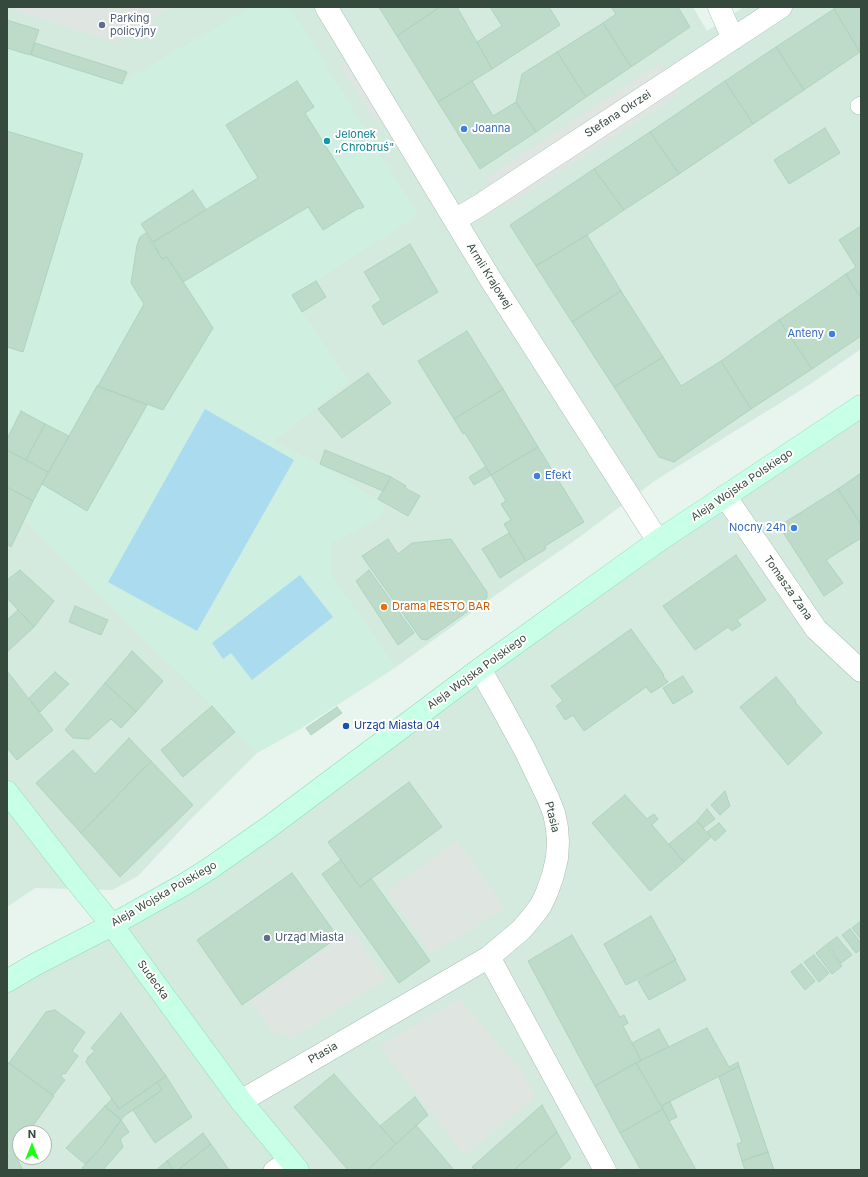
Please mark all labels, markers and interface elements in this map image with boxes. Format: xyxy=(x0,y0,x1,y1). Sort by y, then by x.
place label: Parking policyjny xyxy=(110,12,156,38)
marker: Parking policyjny xyxy=(97,20,107,30)
street label: Stefana Okrzei xyxy=(582,88,654,140)
place label: Joanna xyxy=(472,122,510,136)
marker: Joanna xyxy=(459,124,469,134)
place label: Jelonek ,,Chrobruś" xyxy=(335,128,394,154)
marker: Jelonek ,,Chrobruś" xyxy=(322,136,332,146)
street label: Armii Krajowej xyxy=(464,241,514,311)
place label: Anteny xyxy=(787,327,824,341)
marker: Anteny xyxy=(827,329,837,339)
street label: Aleja Wojska Polskiego xyxy=(689,446,795,524)
place label: Efekt xyxy=(545,469,571,483)
marker: Efekt xyxy=(532,471,542,481)
place label: Nocny 24h xyxy=(729,521,786,535)
marker: Nocny 24h xyxy=(789,523,799,533)
street label: Tomasza Zana xyxy=(761,553,815,623)
place label: Drama RESTO BAR xyxy=(392,600,490,614)
marker: Drama RESTO BAR xyxy=(379,602,389,612)
street label: Aleja Wojska Polskiego xyxy=(425,631,529,713)
place label: Urząd Miasta 04 xyxy=(354,719,440,733)
marker: Urząd Miasta 04 xyxy=(341,721,351,731)
street label: Ptasia xyxy=(542,800,562,834)
street label: Aleja Wojska Polskiego xyxy=(109,858,219,930)
place label: Urząd Miasta xyxy=(275,931,344,945)
marker: Urząd Miasta xyxy=(262,933,272,943)
street label: Sudecka xyxy=(134,958,172,1002)
street label: Ptasia xyxy=(306,1039,340,1067)
north arrow xyxy=(12,1125,52,1165)
text: N xyxy=(28,1127,36,1141)

